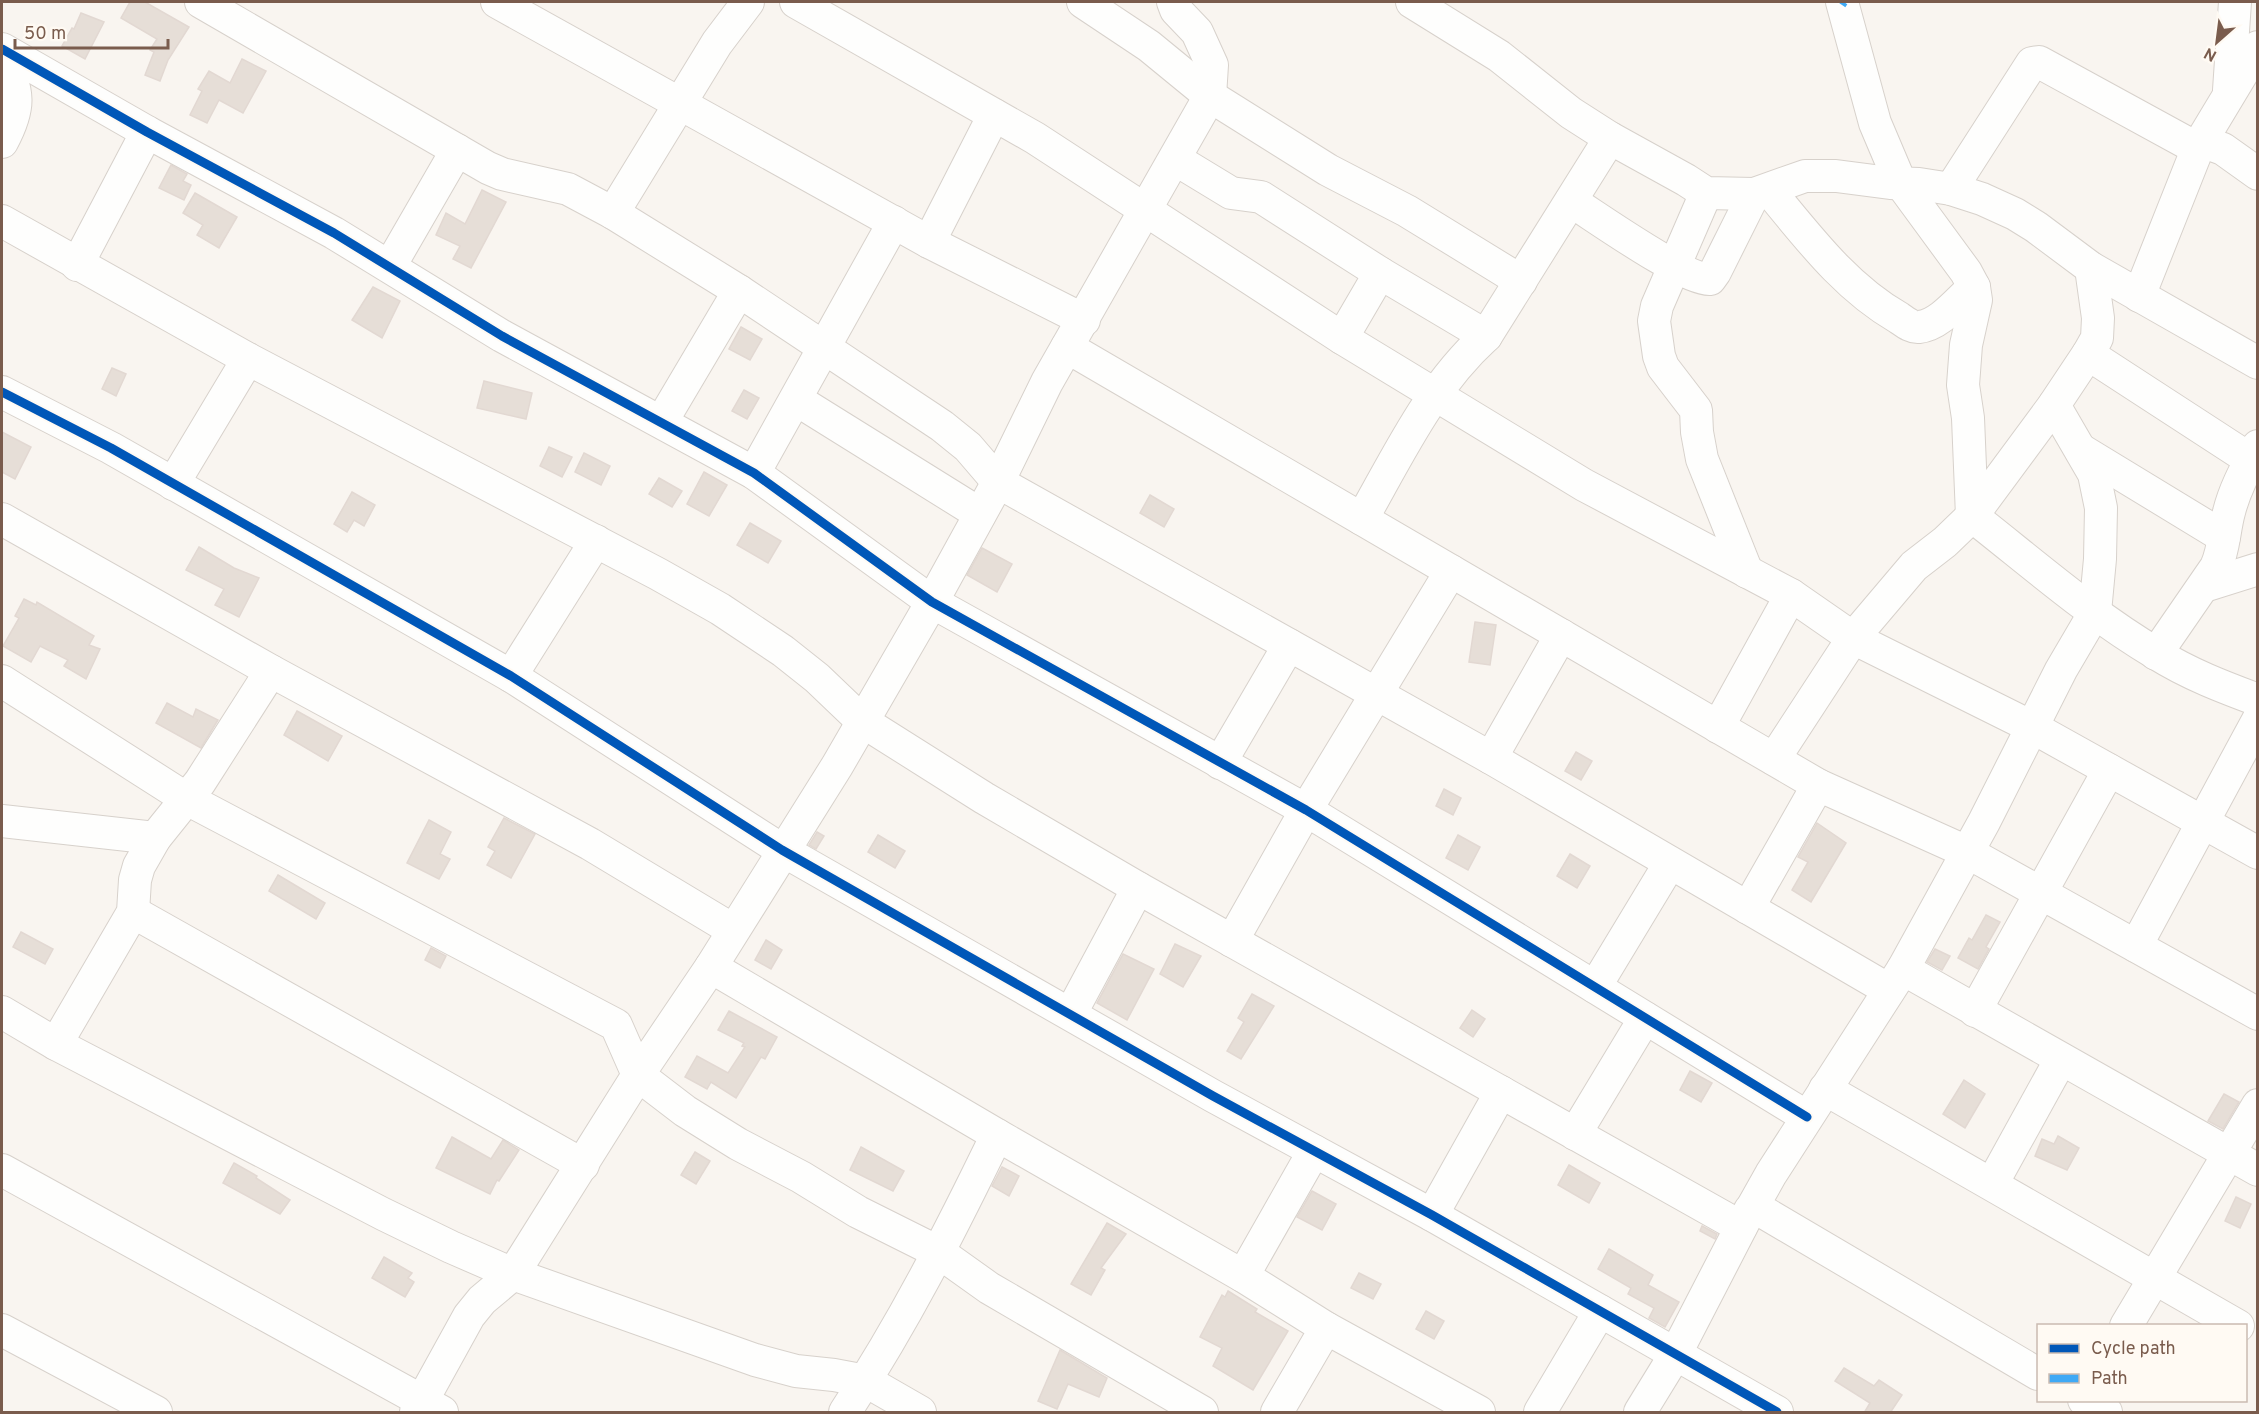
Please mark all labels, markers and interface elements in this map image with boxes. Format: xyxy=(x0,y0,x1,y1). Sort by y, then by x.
scale bar xyxy=(15,12,168,50)
north arrow xyxy=(2187,12,2247,72)
text: 50 m xyxy=(24,23,66,46)
text: N xyxy=(2201,42,2221,65)
legend xyxy=(2037,1324,2247,1402)
text: Cycle path xyxy=(2091,1338,2176,1361)
text: Path xyxy=(2091,1368,2128,1391)

